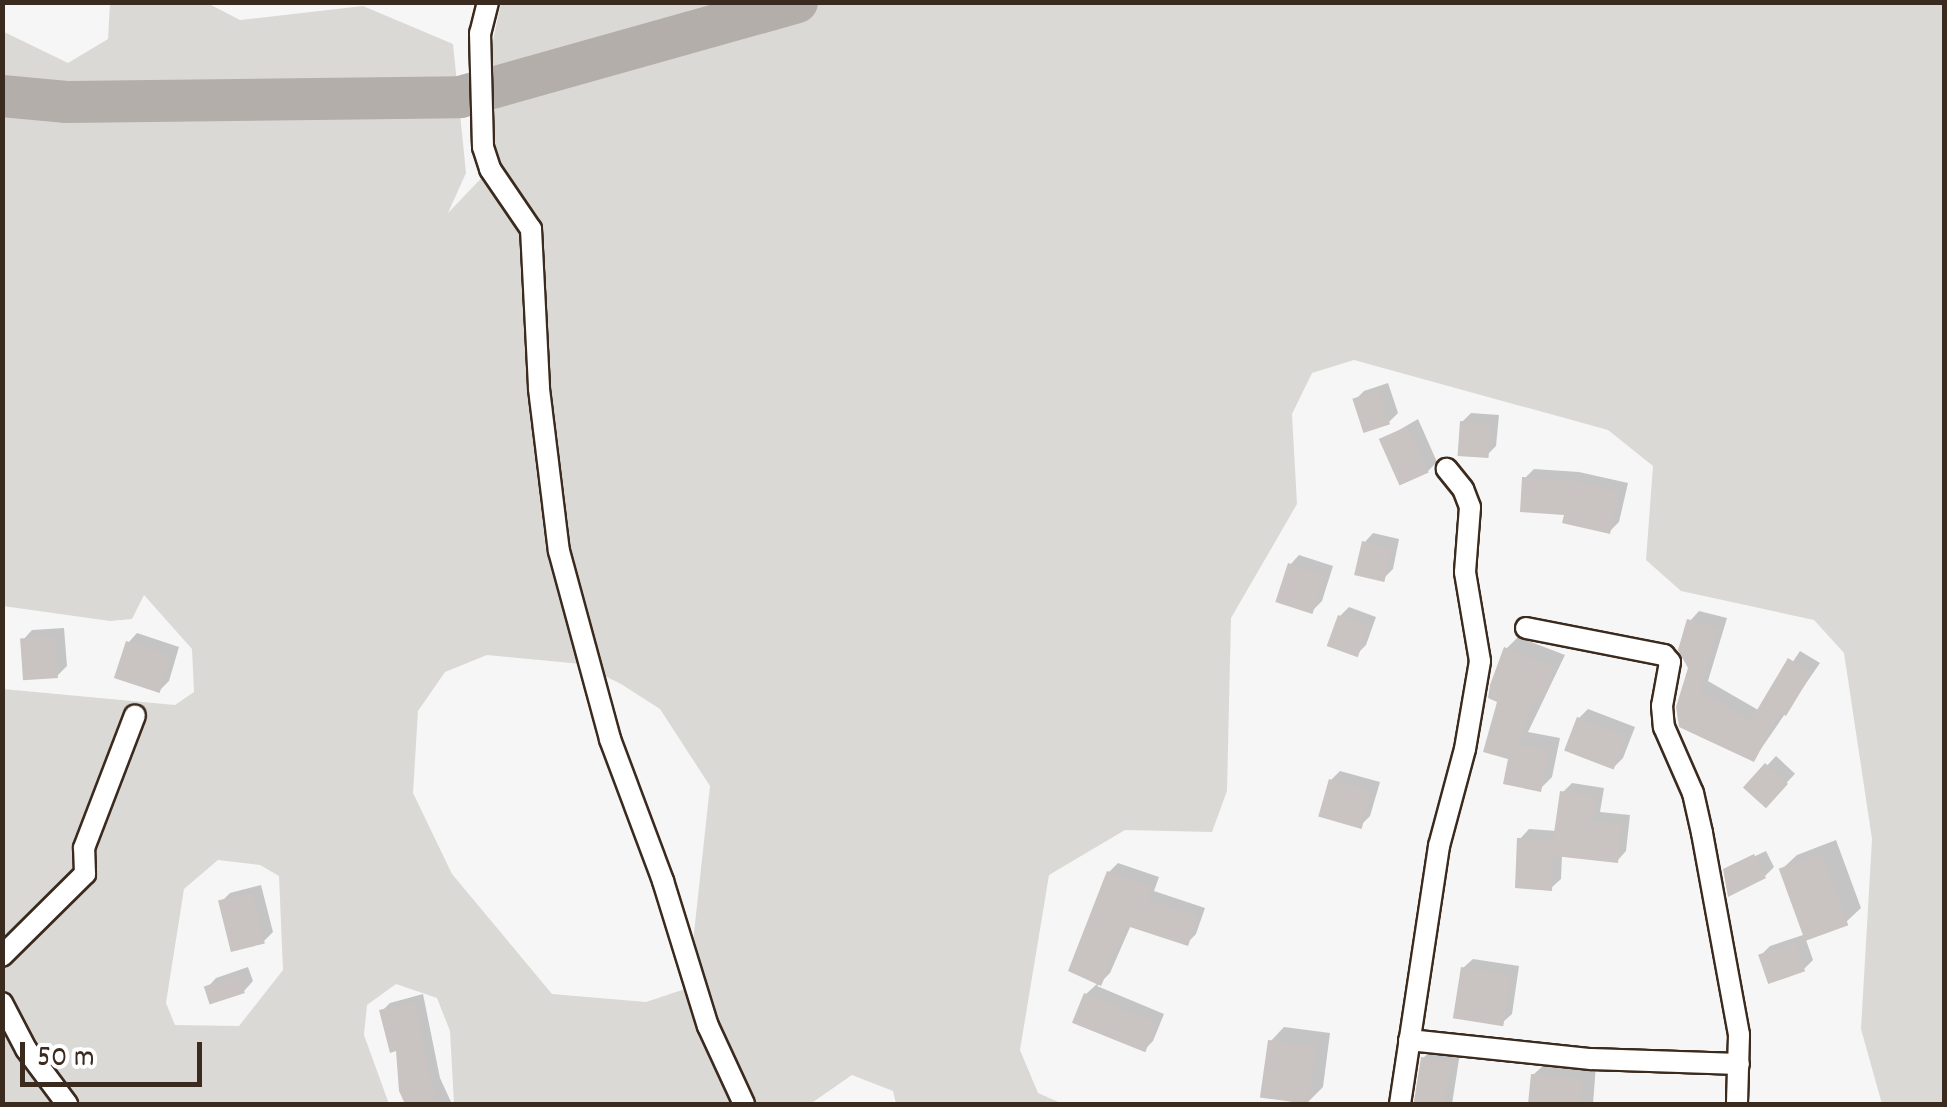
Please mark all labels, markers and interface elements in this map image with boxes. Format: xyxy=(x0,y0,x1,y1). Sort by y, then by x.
scale bar xyxy=(25,1022,208,1084)
text: 50 m xyxy=(37,1038,95,1081)

